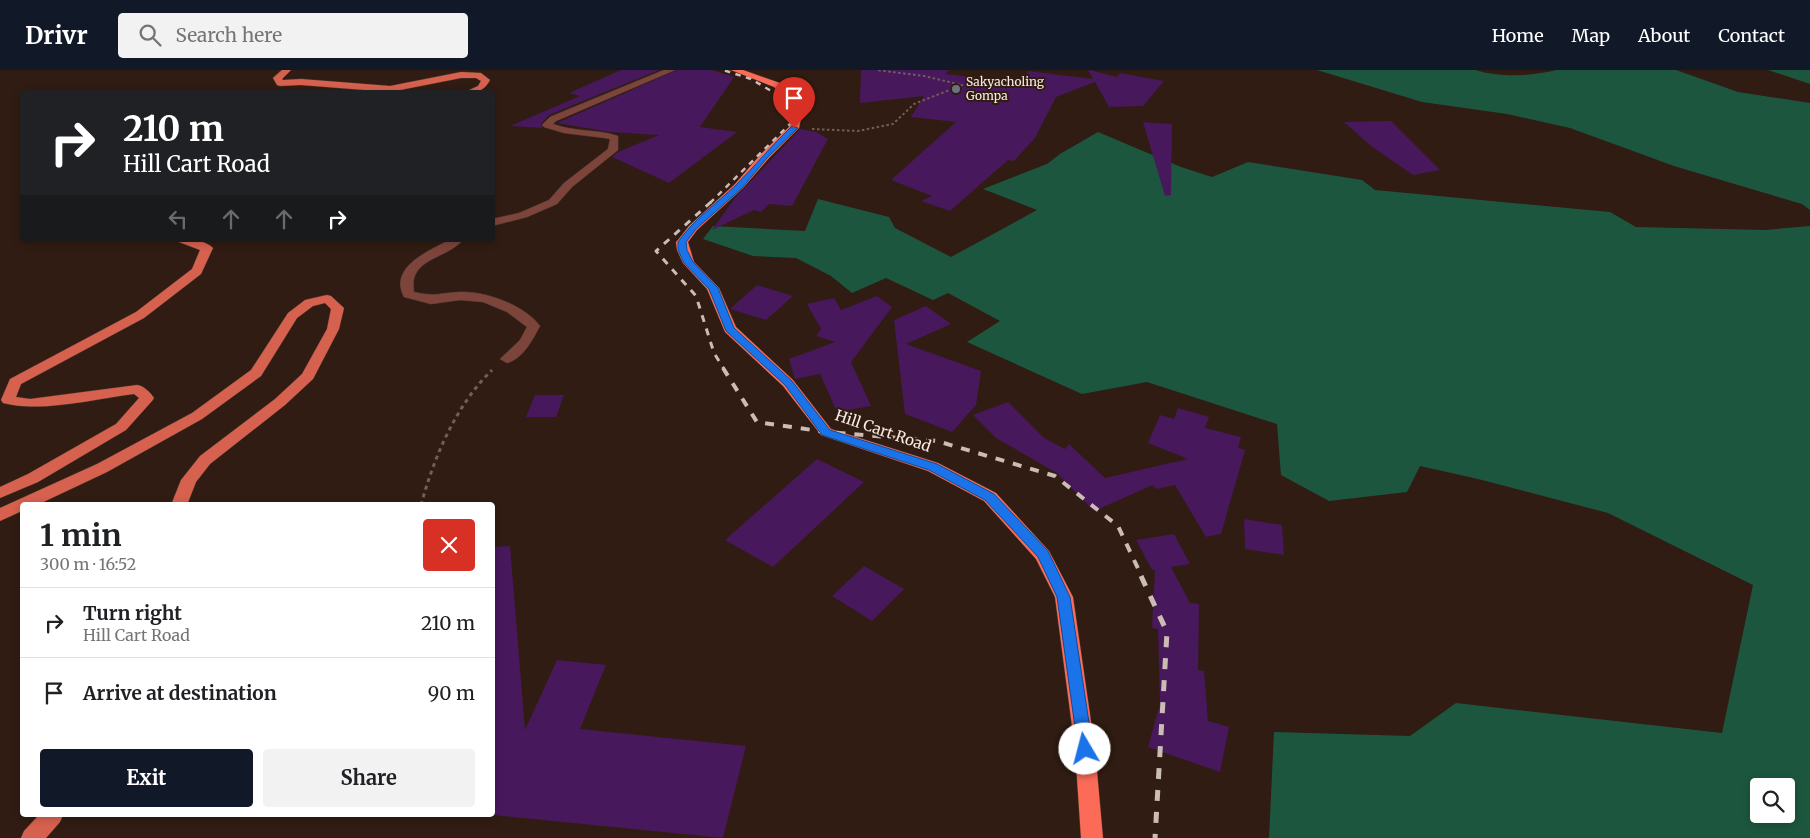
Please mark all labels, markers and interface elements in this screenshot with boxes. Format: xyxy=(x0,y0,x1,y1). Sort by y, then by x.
search box xyxy=(118,13,468,58)
text: Drivr xyxy=(25,20,88,51)
icon: search xyxy=(136,21,164,49)
text: Search here xyxy=(176,23,282,47)
text: Home xyxy=(1492,24,1544,47)
text: Map xyxy=(1572,24,1610,47)
text: About xyxy=(1638,24,1690,47)
text: Contact xyxy=(1718,24,1785,47)
place label: Sakyacholing Gompa xyxy=(966,74,1045,103)
pin xyxy=(773,77,815,128)
marker: Sakyacholing Gompa xyxy=(950,83,962,95)
icon: arrive xyxy=(780,84,808,112)
text: 210 m xyxy=(123,107,224,151)
icon: right xyxy=(40,110,105,175)
text: Hill Cart Road xyxy=(123,150,270,178)
icon: left xyxy=(164,205,192,233)
icon: ahead xyxy=(217,205,245,233)
icon: ahead xyxy=(270,205,298,233)
icon: right xyxy=(323,205,351,233)
street label: Hill Cart Road xyxy=(833,405,934,456)
text: 1 min xyxy=(40,516,122,554)
button: close xyxy=(423,519,475,571)
text: 300 m · 16:52 xyxy=(40,554,136,574)
text: Turn right xyxy=(83,601,182,625)
icon: right xyxy=(40,609,68,637)
text: 210 m xyxy=(421,611,475,635)
text: Hill Cart Road xyxy=(83,625,190,645)
icon: arrive xyxy=(40,679,68,707)
text: Arrive at destination xyxy=(83,681,277,705)
text: 90 m xyxy=(428,681,475,705)
position arrow xyxy=(1058,722,1110,774)
button: Exit xyxy=(40,749,253,807)
button: Share xyxy=(263,749,475,807)
map controls xyxy=(1750,778,1795,823)
button: search xyxy=(1750,778,1795,823)

